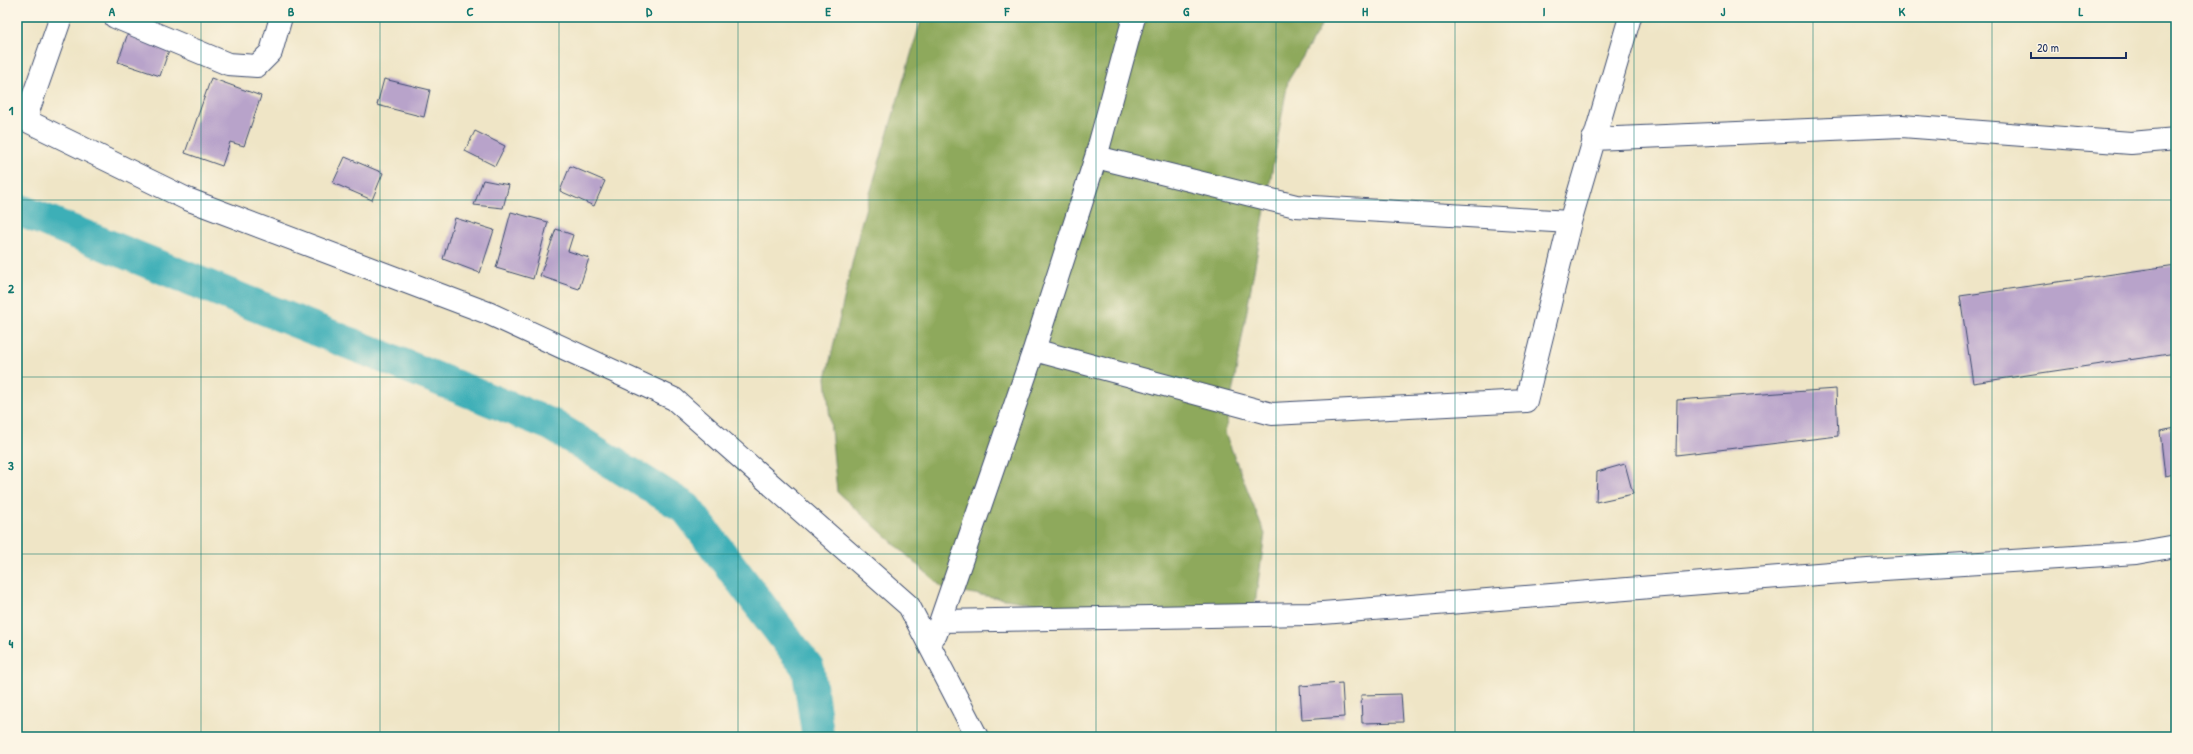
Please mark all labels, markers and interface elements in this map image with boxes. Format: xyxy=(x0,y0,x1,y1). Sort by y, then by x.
text: A xyxy=(109,2,116,20)
text: B xyxy=(288,2,295,20)
text: C xyxy=(466,2,474,20)
text: D xyxy=(646,2,653,20)
text: E xyxy=(825,2,831,20)
text: F xyxy=(1004,2,1011,20)
text: G xyxy=(1183,2,1190,20)
text: H xyxy=(1362,2,1368,20)
text: I xyxy=(1542,2,1546,20)
text: J xyxy=(1721,2,1726,20)
text: K xyxy=(1899,2,1906,20)
text: L xyxy=(2079,2,2084,20)
scale bar xyxy=(2031,34,2126,60)
text: 20 m xyxy=(2037,39,2059,56)
text: 1 xyxy=(9,101,14,119)
text: 2 xyxy=(8,279,15,297)
text: 3 xyxy=(8,456,14,474)
text: 4 xyxy=(9,634,14,652)

